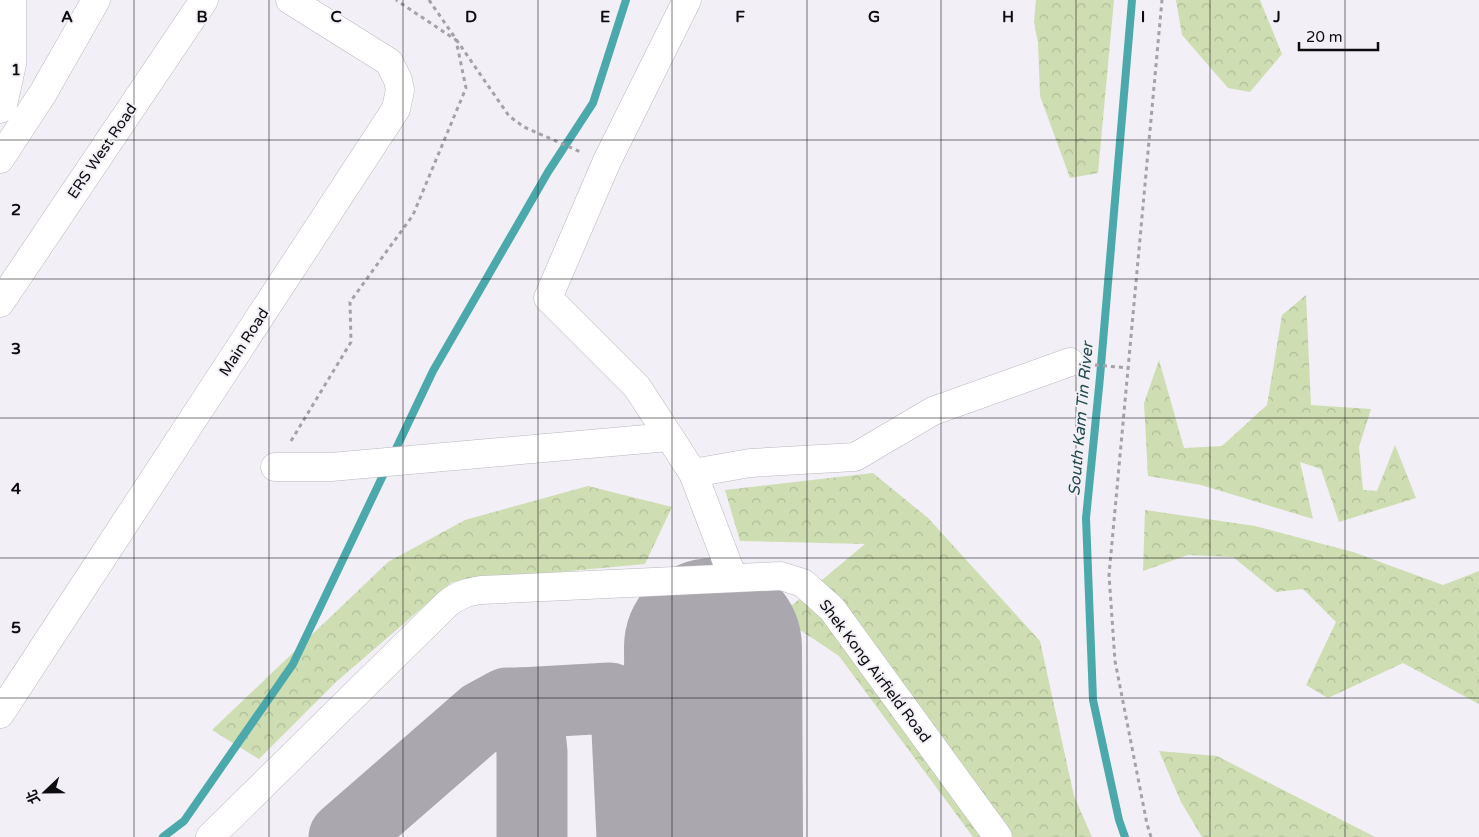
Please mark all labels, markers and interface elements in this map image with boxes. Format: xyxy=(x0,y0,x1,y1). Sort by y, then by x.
text: A xyxy=(61,7,73,27)
text: B xyxy=(196,7,208,27)
text: C xyxy=(330,7,342,27)
text: D xyxy=(465,7,477,27)
text: E xyxy=(600,7,610,27)
text: F xyxy=(735,7,745,27)
text: G xyxy=(868,7,880,27)
text: H xyxy=(1002,7,1014,27)
text: I xyxy=(1141,7,1145,27)
text: J xyxy=(1272,7,1281,27)
scale bar xyxy=(1299,20,1378,52)
text: 20 m xyxy=(1306,28,1343,46)
text: 1 xyxy=(11,60,21,80)
street label: ERS West Road xyxy=(64,100,140,202)
text: 2 xyxy=(11,200,21,220)
street label: Main Road xyxy=(215,305,273,379)
text: 3 xyxy=(11,339,21,359)
water label: South Kam Tin River xyxy=(1064,339,1098,497)
text: 4 xyxy=(11,479,21,499)
street label: Shek Kong Airfield Road xyxy=(815,596,935,746)
text: 5 xyxy=(11,618,21,638)
north arrow xyxy=(20,767,70,817)
text: 北 xyxy=(23,787,44,806)

